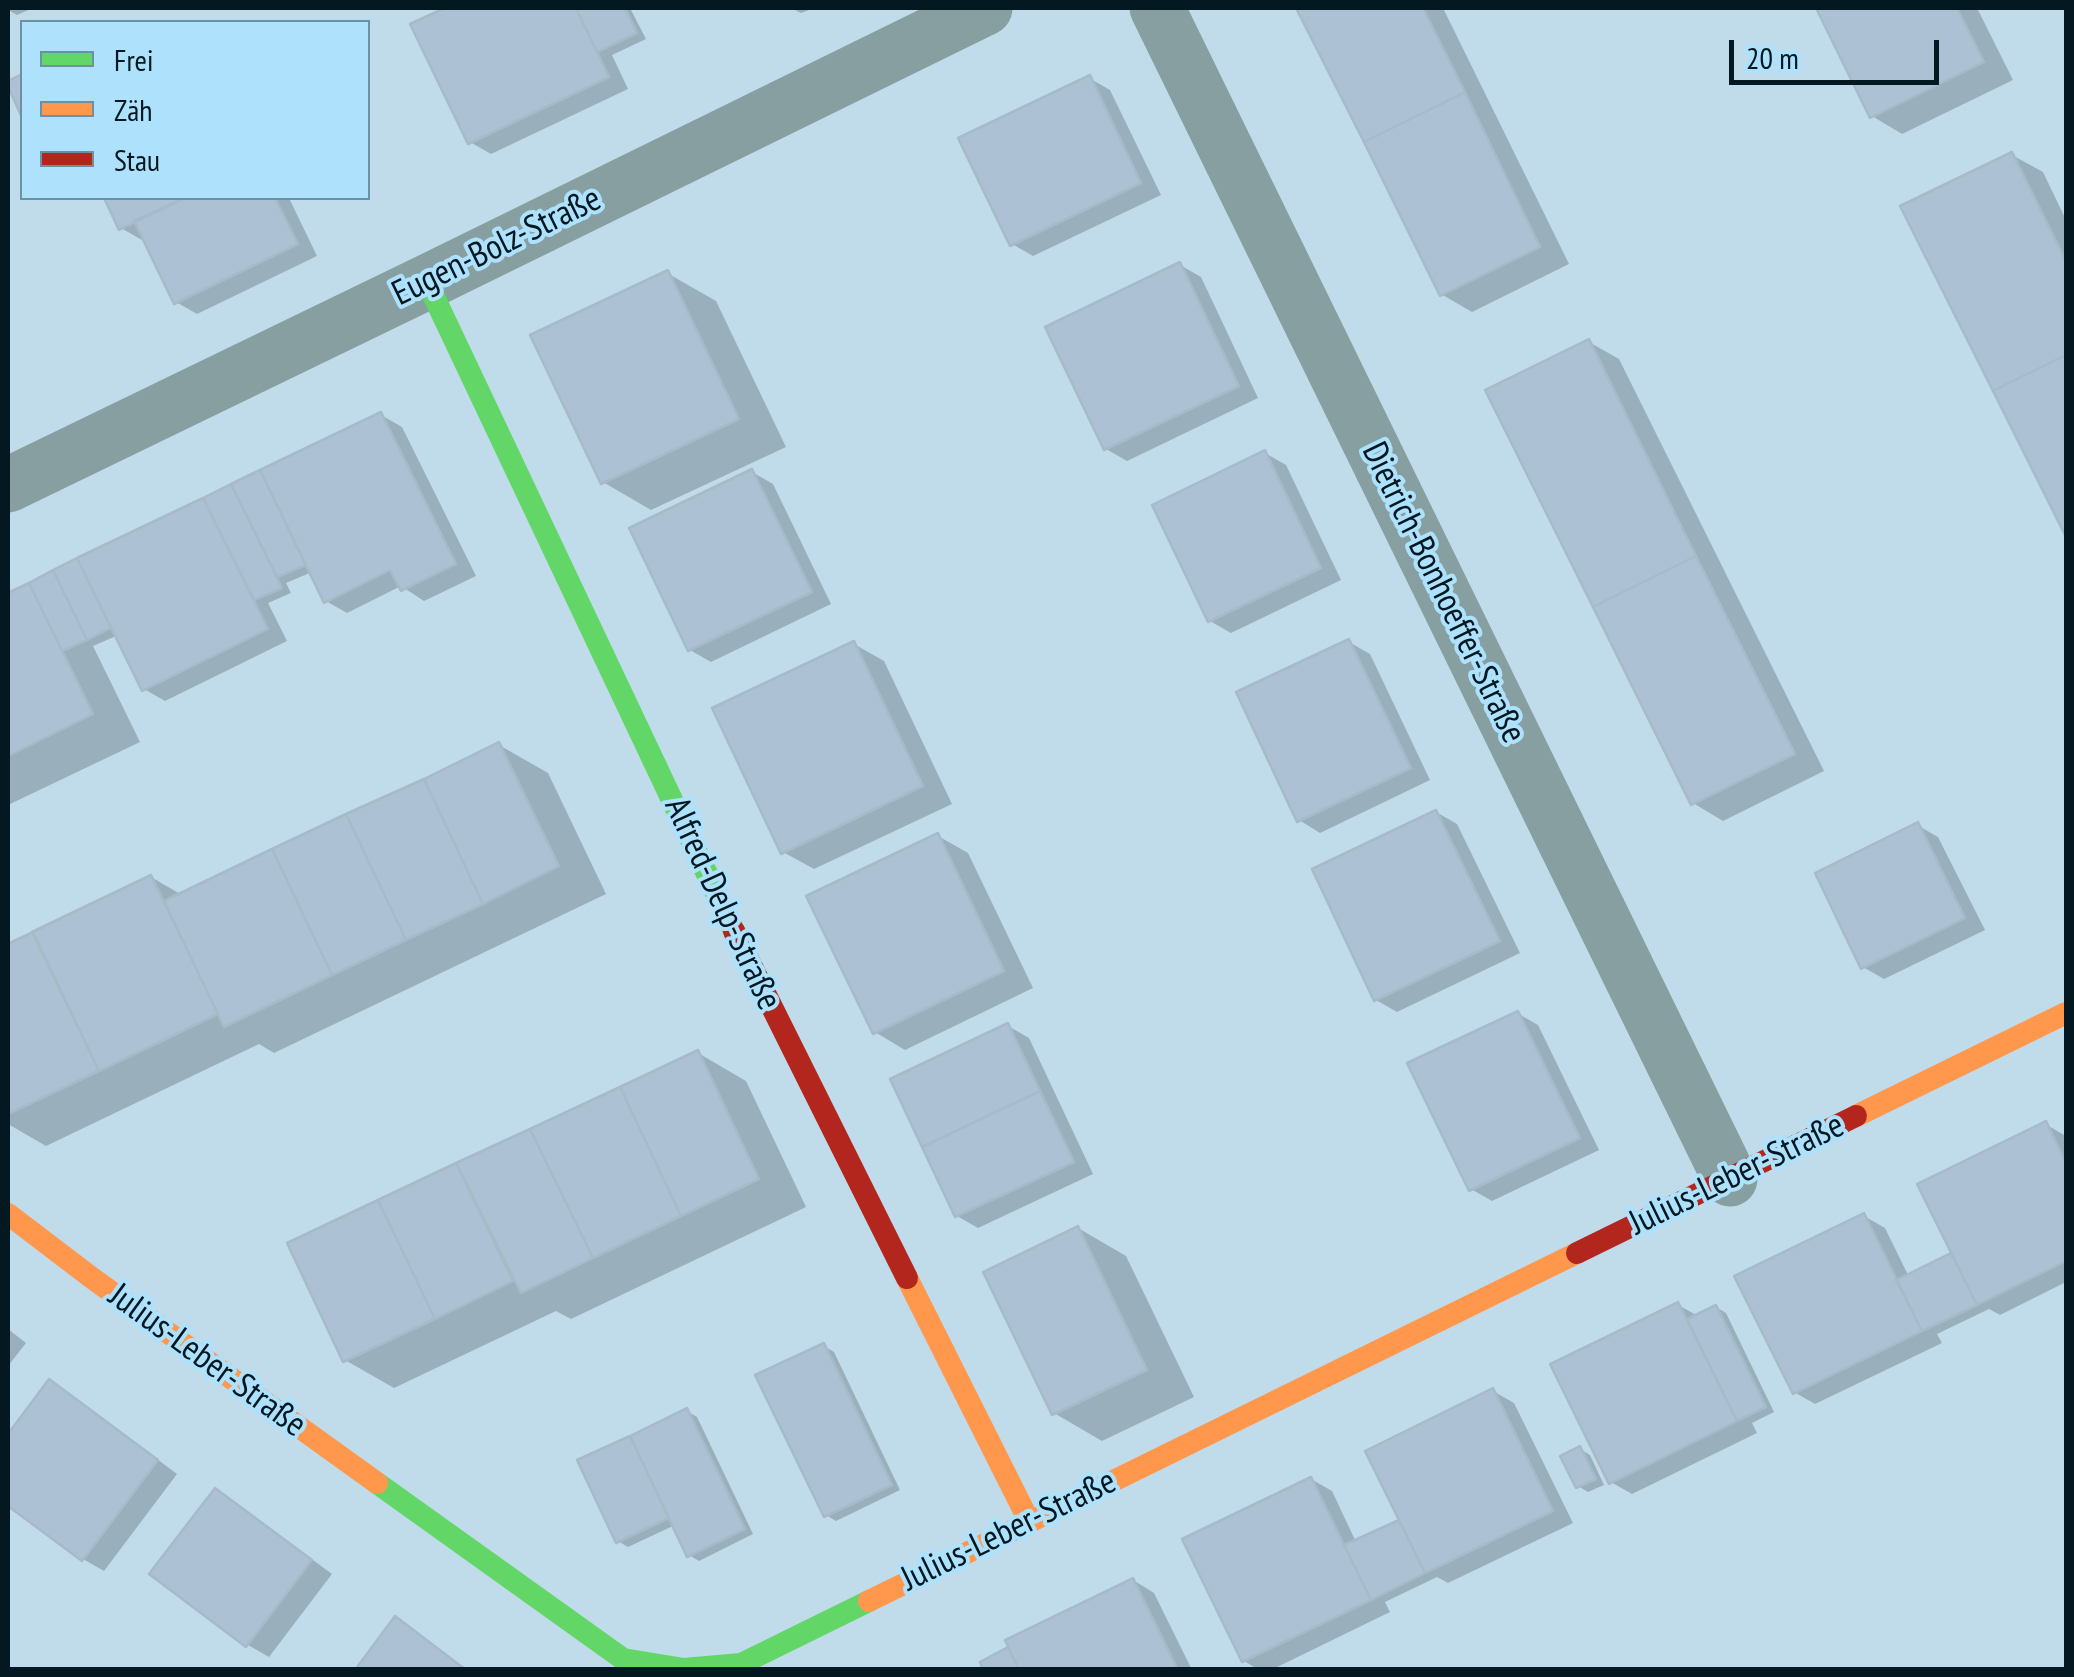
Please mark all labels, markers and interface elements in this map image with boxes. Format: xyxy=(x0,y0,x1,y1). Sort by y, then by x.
legend xyxy=(20,20,370,200)
scale bar xyxy=(1734,20,1944,82)
text: 20 m xyxy=(1746,38,1799,77)
text: Frei xyxy=(114,40,154,79)
text: Zäh xyxy=(114,90,152,129)
text: Stau xyxy=(114,140,160,179)
street label: Eugen-Bolz-Straße xyxy=(386,178,608,316)
street label: Dietrich-Bonhoeffer-Straße xyxy=(1352,436,1534,750)
street label: Alfred-Delp-Straße xyxy=(655,791,789,1017)
street label: Julius-Leber-Straße xyxy=(1623,1105,1851,1245)
street label: Julius-Leber-Straße xyxy=(100,1275,314,1447)
street label: Julius-Leber-Straße xyxy=(895,1461,1123,1601)

